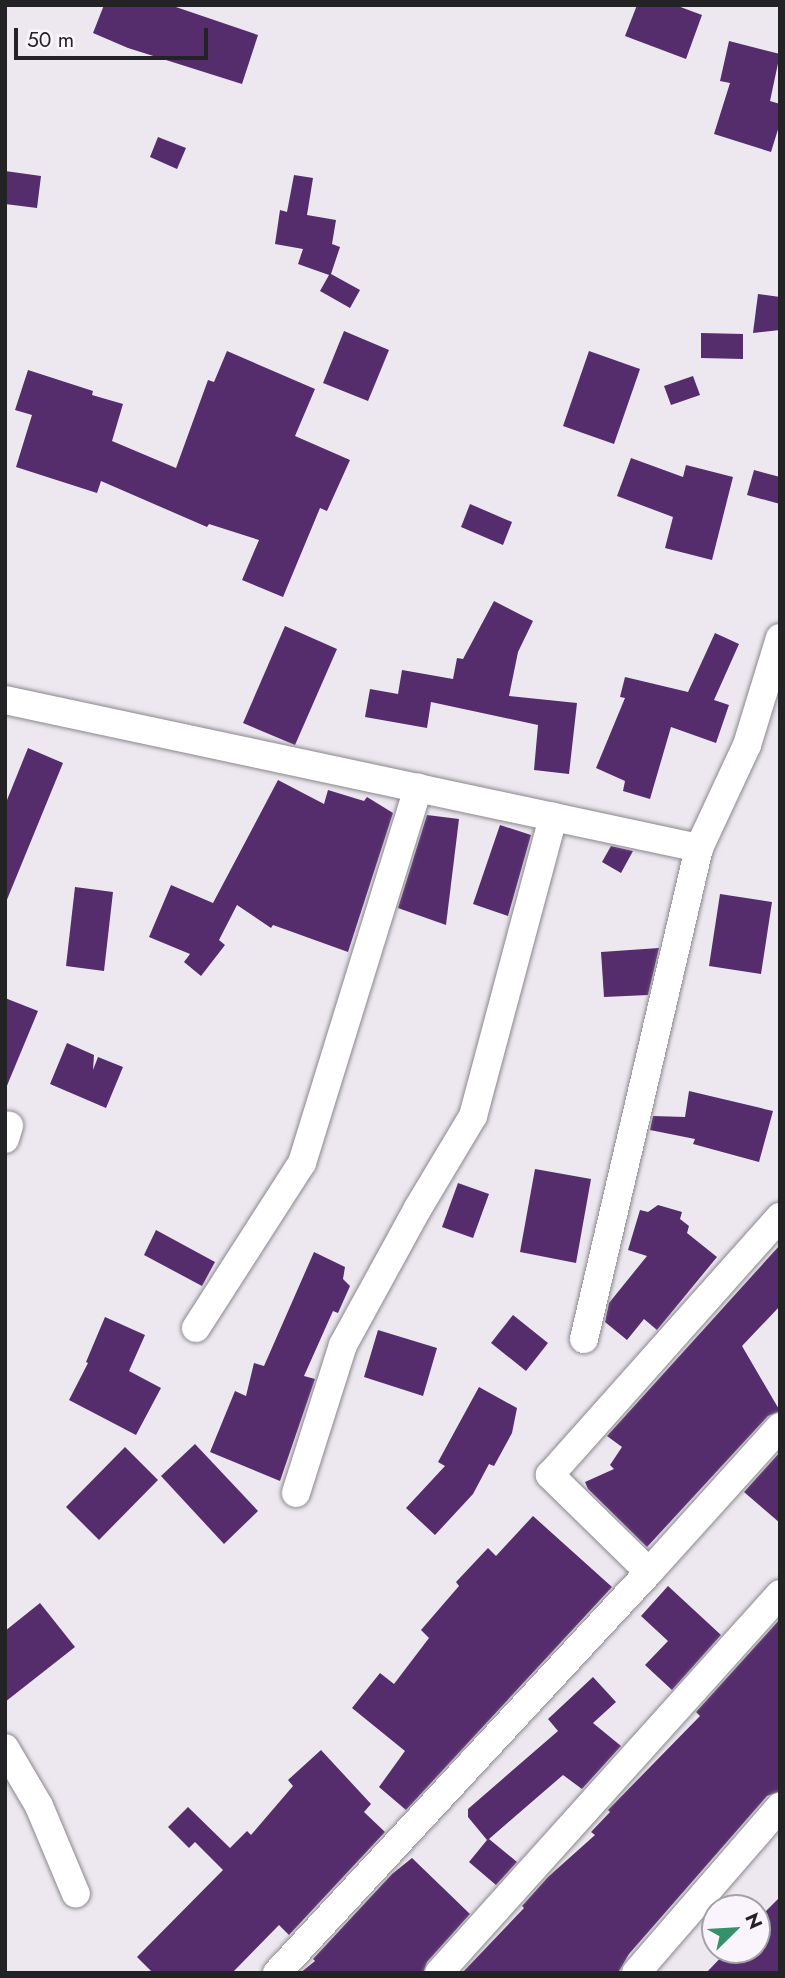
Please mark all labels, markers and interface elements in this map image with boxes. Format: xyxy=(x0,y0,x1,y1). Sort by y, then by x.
scale bar xyxy=(18,14,212,58)
text: 50 m xyxy=(27,25,74,55)
north arrow xyxy=(701,1894,771,1964)
text: N xyxy=(738,1909,769,1933)

